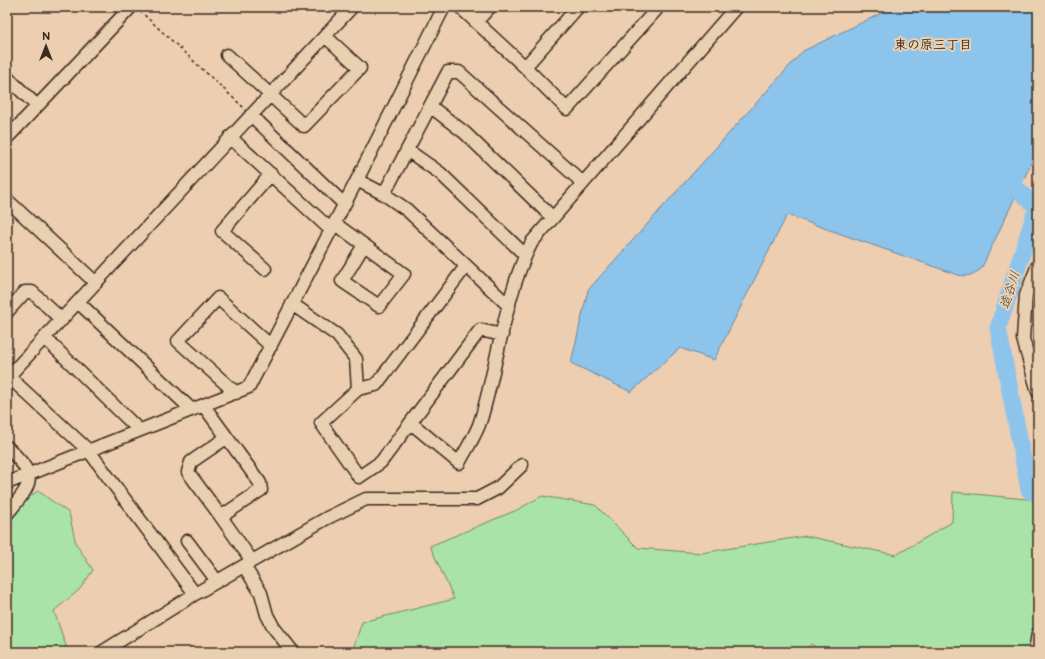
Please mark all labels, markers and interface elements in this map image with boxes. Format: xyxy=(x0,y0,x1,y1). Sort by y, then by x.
north arrow xyxy=(26,26,66,66)
text: N xyxy=(42,30,50,43)
district label: 東の原三丁目 xyxy=(894,37,972,53)
water label: 造谷川 xyxy=(996,269,1024,311)

